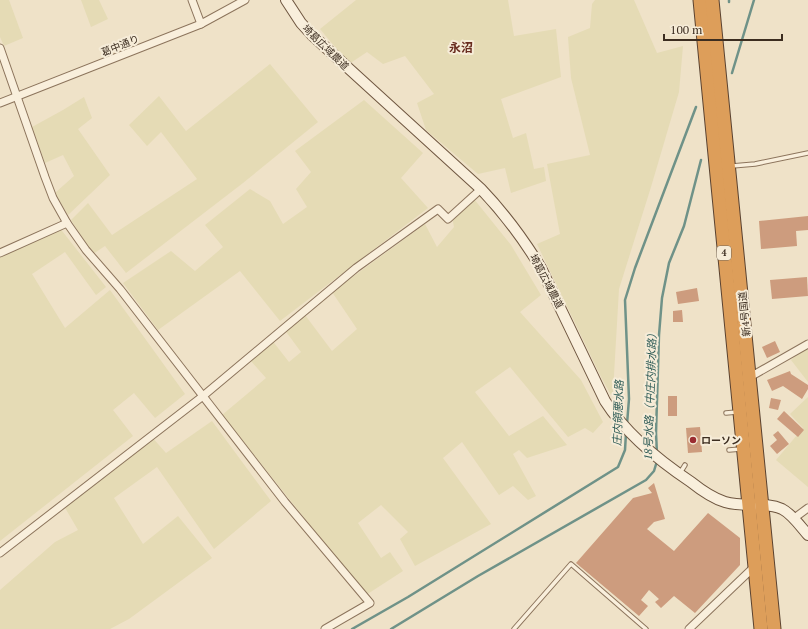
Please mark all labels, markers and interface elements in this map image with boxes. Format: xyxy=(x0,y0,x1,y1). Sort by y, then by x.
scale bar xyxy=(664,16,782,42)
street label: 埼葛広域農道 xyxy=(300,22,352,73)
text: 100 m xyxy=(670,22,703,37)
street label: 葛中通り xyxy=(99,32,141,59)
district label: 永沼 xyxy=(449,40,473,55)
road number: 4 xyxy=(717,246,731,260)
street label: 埼葛広域農道 xyxy=(527,252,566,311)
street label: 新4号国道 xyxy=(736,291,753,337)
water label: 18号水路（中庄内排水路） xyxy=(641,328,659,460)
water label: 庄内領悪水路 xyxy=(610,379,626,446)
place label: ローソン xyxy=(701,434,741,447)
marker: ローソン xyxy=(688,435,698,445)

